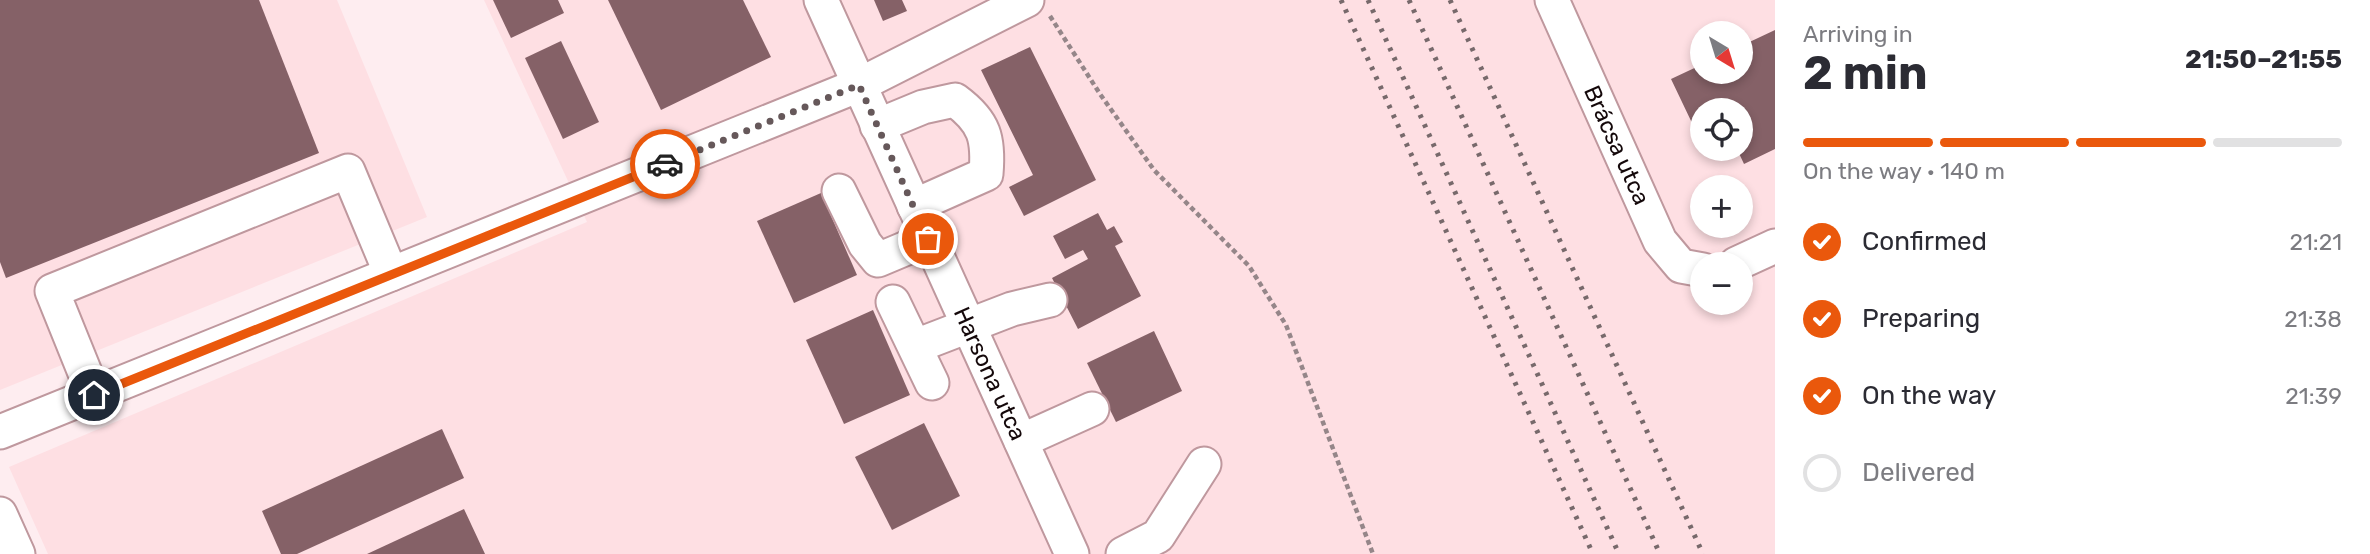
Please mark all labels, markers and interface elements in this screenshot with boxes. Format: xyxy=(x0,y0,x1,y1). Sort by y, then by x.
text: Arriving in xyxy=(1803,20,1913,48)
north arrow xyxy=(1690,21,1754,84)
map controls xyxy=(1690,21,1753,315)
text: 21:50–21:55 xyxy=(2185,44,2342,75)
text: 2 min xyxy=(1803,46,1928,101)
street label: Brácsa utca xyxy=(1578,81,1656,209)
button: locate xyxy=(1690,98,1753,161)
courier xyxy=(630,129,700,199)
icon: car xyxy=(646,145,684,183)
text: On the way · 140 m xyxy=(1803,157,2005,185)
button: + xyxy=(1690,175,1753,238)
pin xyxy=(898,209,958,269)
icon: bag xyxy=(909,220,947,258)
icon: check xyxy=(1803,223,1841,261)
text: Confirmed xyxy=(1862,226,1987,257)
text: 21:21 xyxy=(2289,228,2342,256)
button: − xyxy=(1690,252,1753,315)
icon: check xyxy=(1803,300,1841,338)
street label: Harsona utca xyxy=(948,302,1033,445)
text: Preparing xyxy=(1862,303,1980,334)
text: 21:38 xyxy=(2284,305,2342,333)
pin xyxy=(64,365,124,425)
icon: home xyxy=(75,376,113,414)
icon: check xyxy=(1803,377,1841,415)
text: On the way xyxy=(1862,380,1996,411)
text: 21:39 xyxy=(2285,382,2342,410)
text: Delivered xyxy=(1862,457,1975,488)

